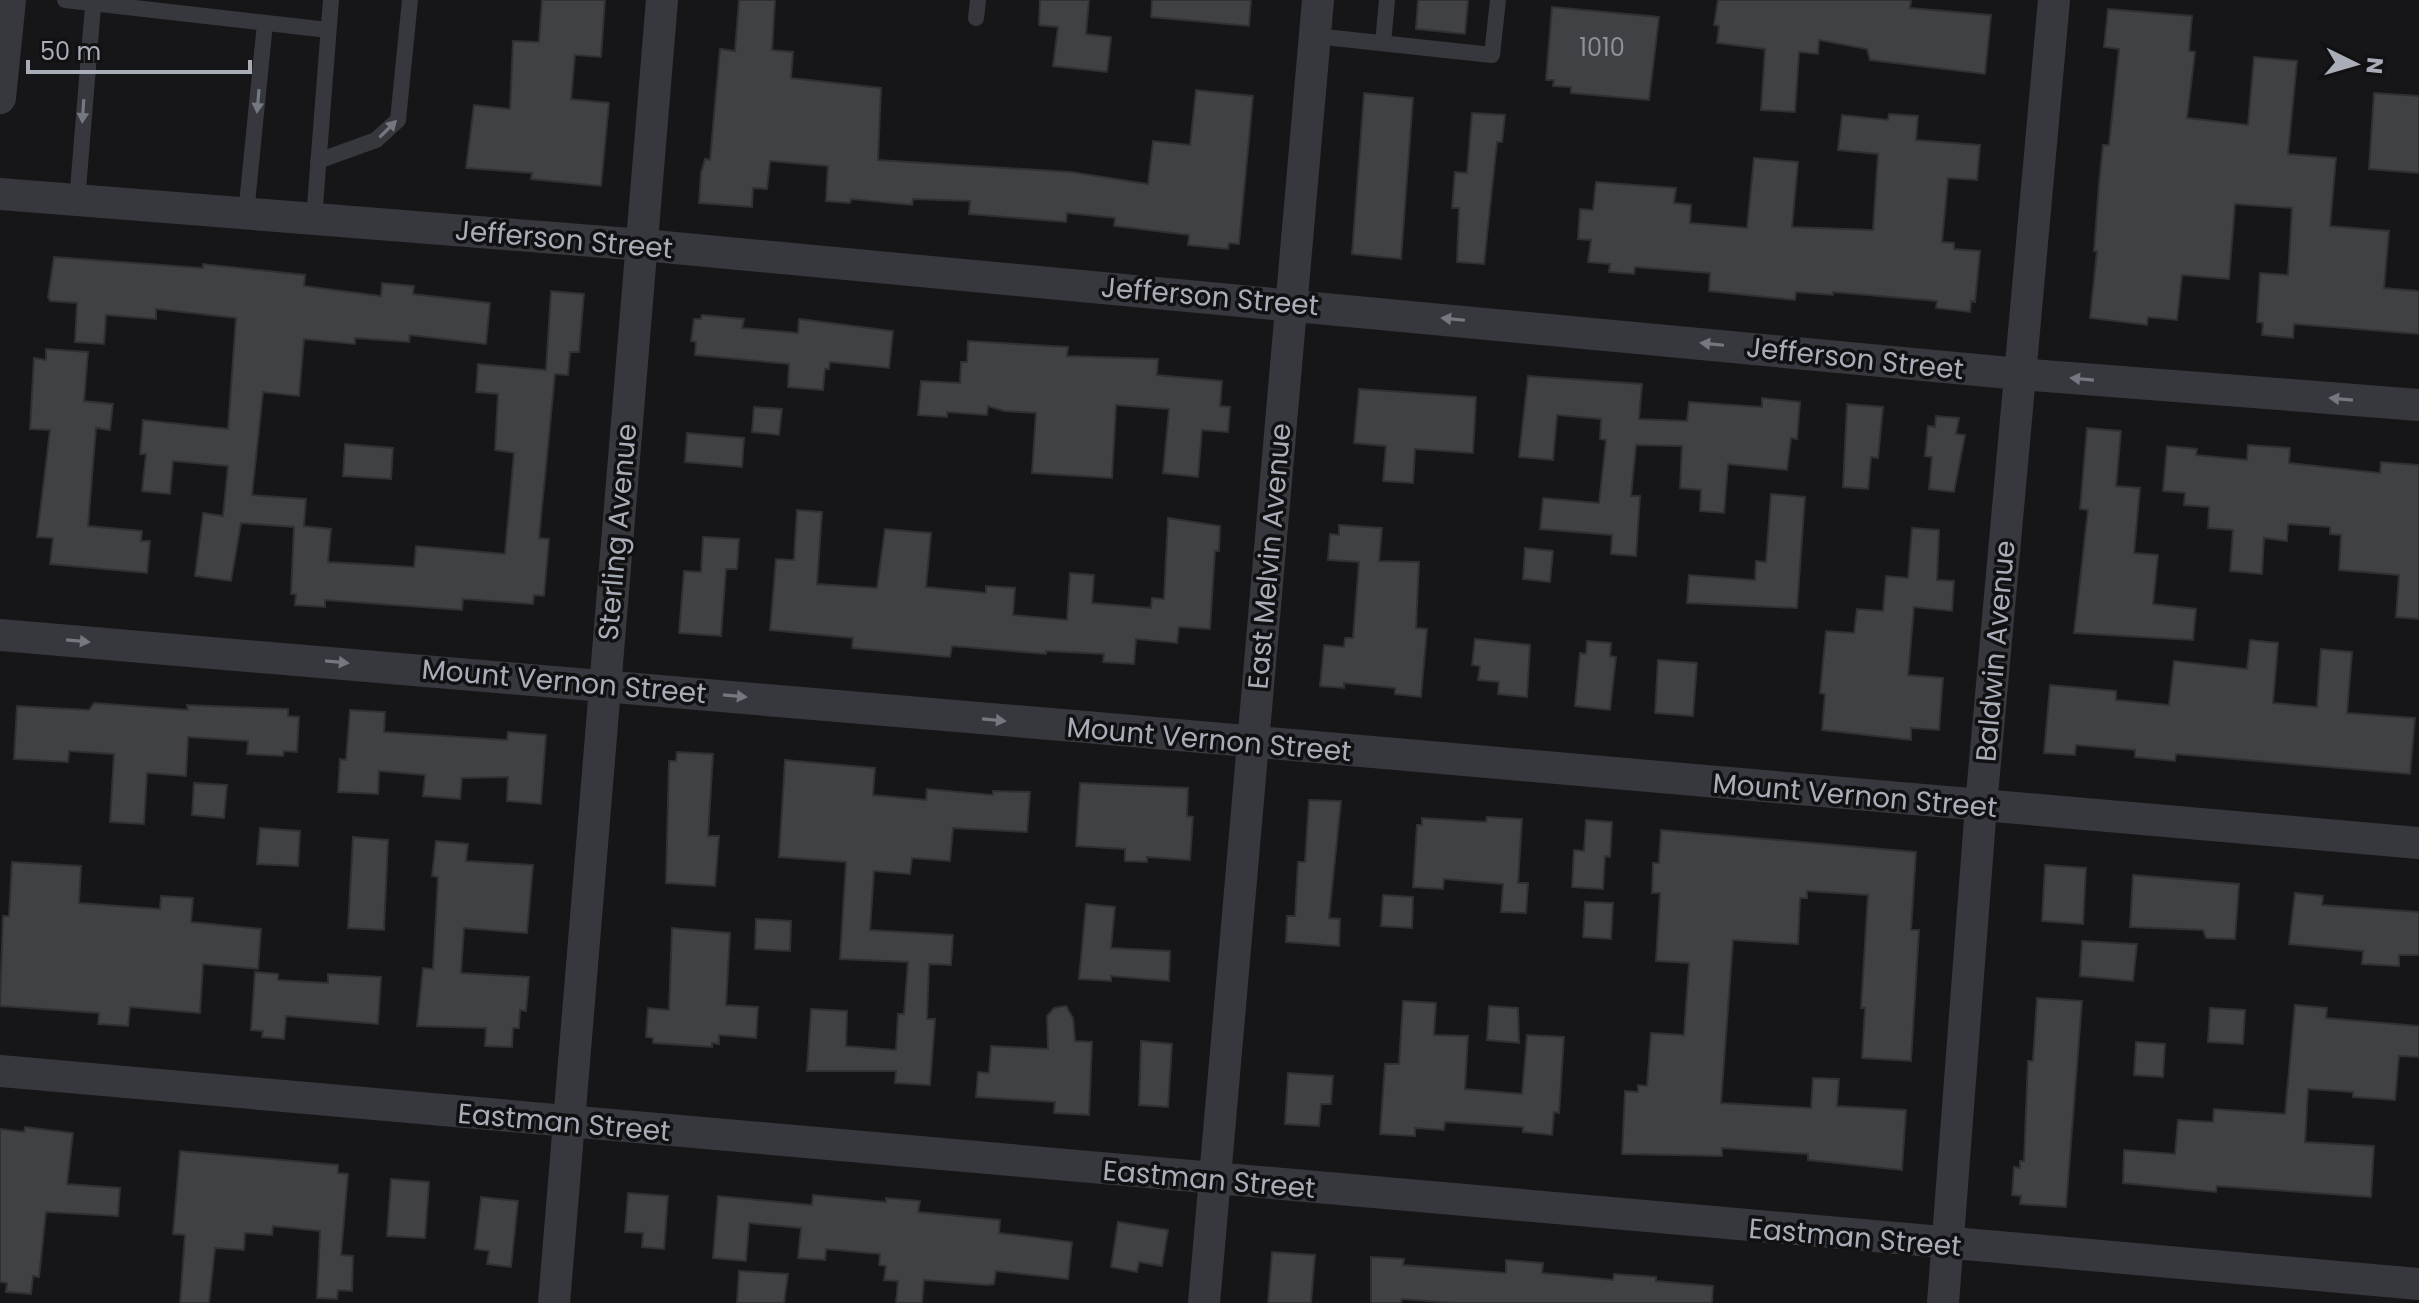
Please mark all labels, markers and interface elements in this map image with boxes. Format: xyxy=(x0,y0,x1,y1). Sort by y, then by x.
scale bar xyxy=(28,24,250,74)
north arrow xyxy=(2315,24,2395,104)
house number: 1010 xyxy=(1579,31,1625,64)
text: 50 m xyxy=(40,35,101,68)
text: N xyxy=(2358,56,2391,75)
one-way arrow xyxy=(251,89,264,114)
one-way arrow xyxy=(76,99,89,124)
one-way arrow xyxy=(378,120,397,139)
street label: Jefferson Street xyxy=(453,211,674,268)
street label: Jefferson Street xyxy=(1099,268,1320,325)
one-way arrow xyxy=(1440,312,1465,325)
street label: Jefferson Street xyxy=(1744,328,1966,389)
one-way arrow xyxy=(1699,337,1724,350)
one-way arrow xyxy=(2069,372,2094,385)
one-way arrow xyxy=(2328,392,2353,405)
street label: East Melvin Avenue xyxy=(1238,421,1301,691)
street label: Sterling Avenue xyxy=(589,422,646,642)
street label: Baldwin Avenue xyxy=(1966,539,2025,763)
one-way arrow xyxy=(66,635,91,648)
street label: Mount Vernon Street xyxy=(420,650,708,713)
one-way arrow xyxy=(325,656,350,669)
one-way arrow xyxy=(723,690,748,703)
street label: Mount Vernon Street xyxy=(1065,708,1353,771)
one-way arrow xyxy=(982,714,1007,727)
street label: Mount Vernon Street xyxy=(1711,764,1999,827)
street label: Eastman Street xyxy=(456,1094,672,1151)
street label: Eastman Street xyxy=(1101,1151,1317,1208)
street label: Eastman Street xyxy=(1747,1209,1963,1266)

